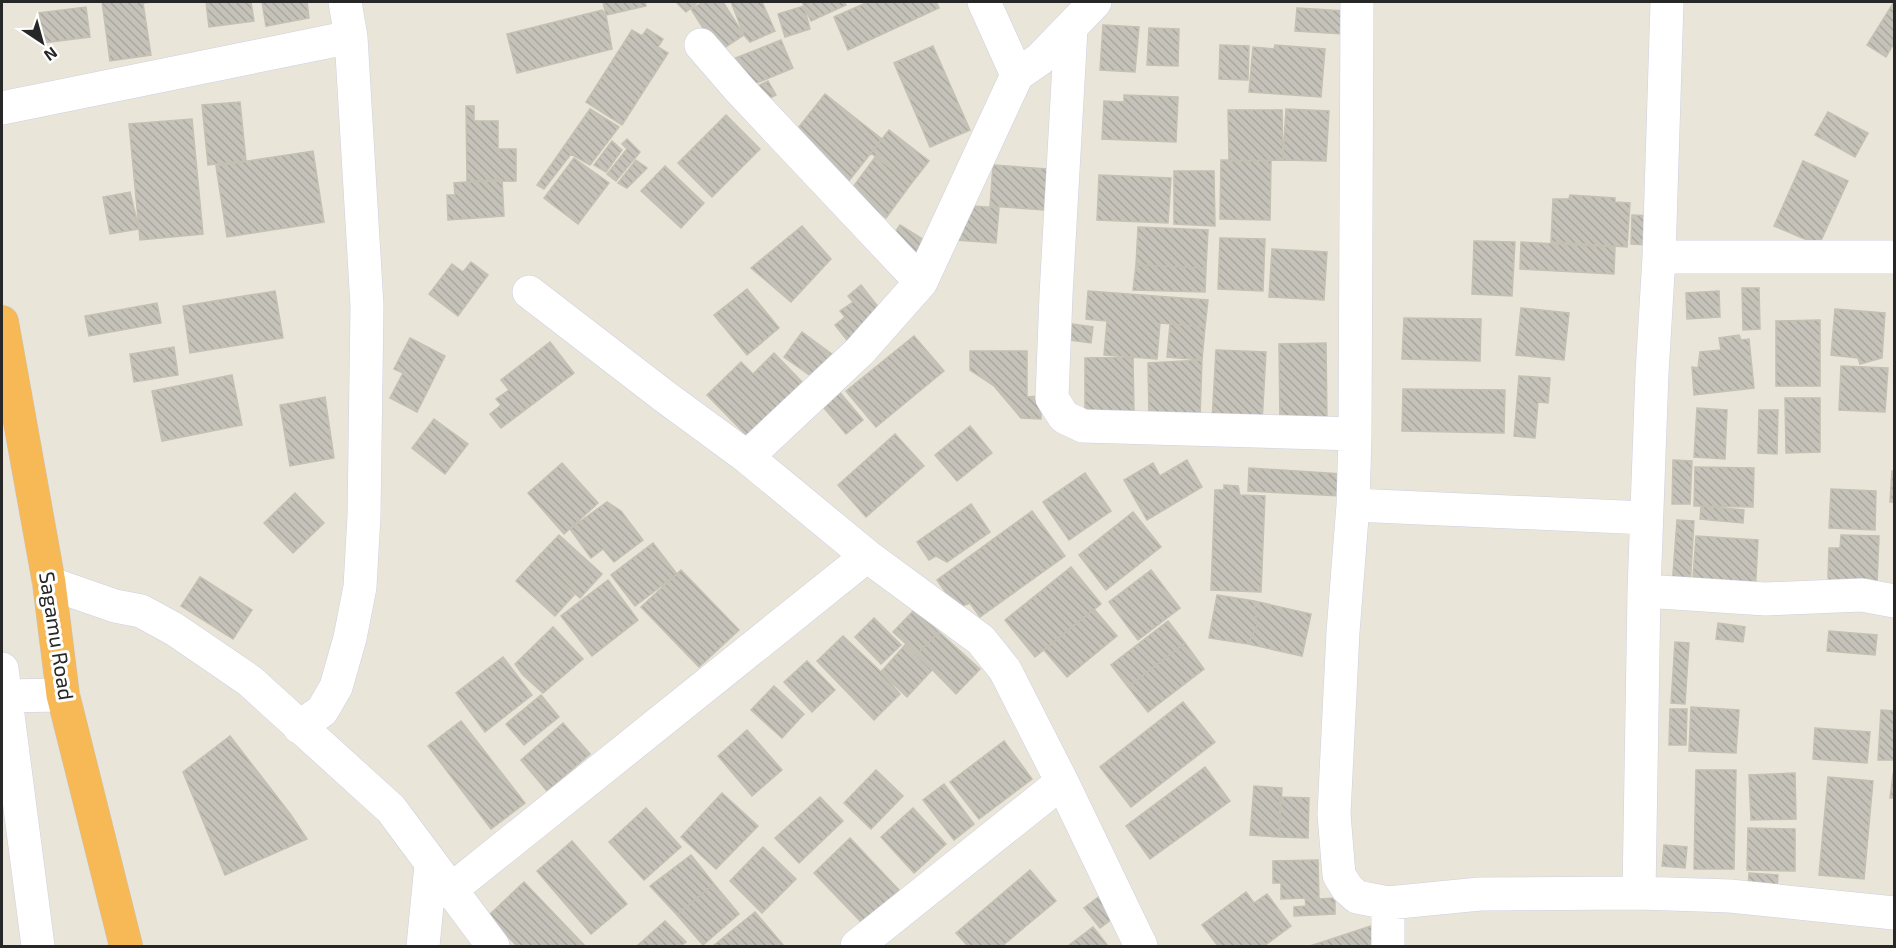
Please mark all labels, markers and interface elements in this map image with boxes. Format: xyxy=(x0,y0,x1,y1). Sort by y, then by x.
north arrow xyxy=(12,12,72,72)
text: N xyxy=(41,43,61,66)
street label: Sagamu Road xyxy=(35,570,80,702)

